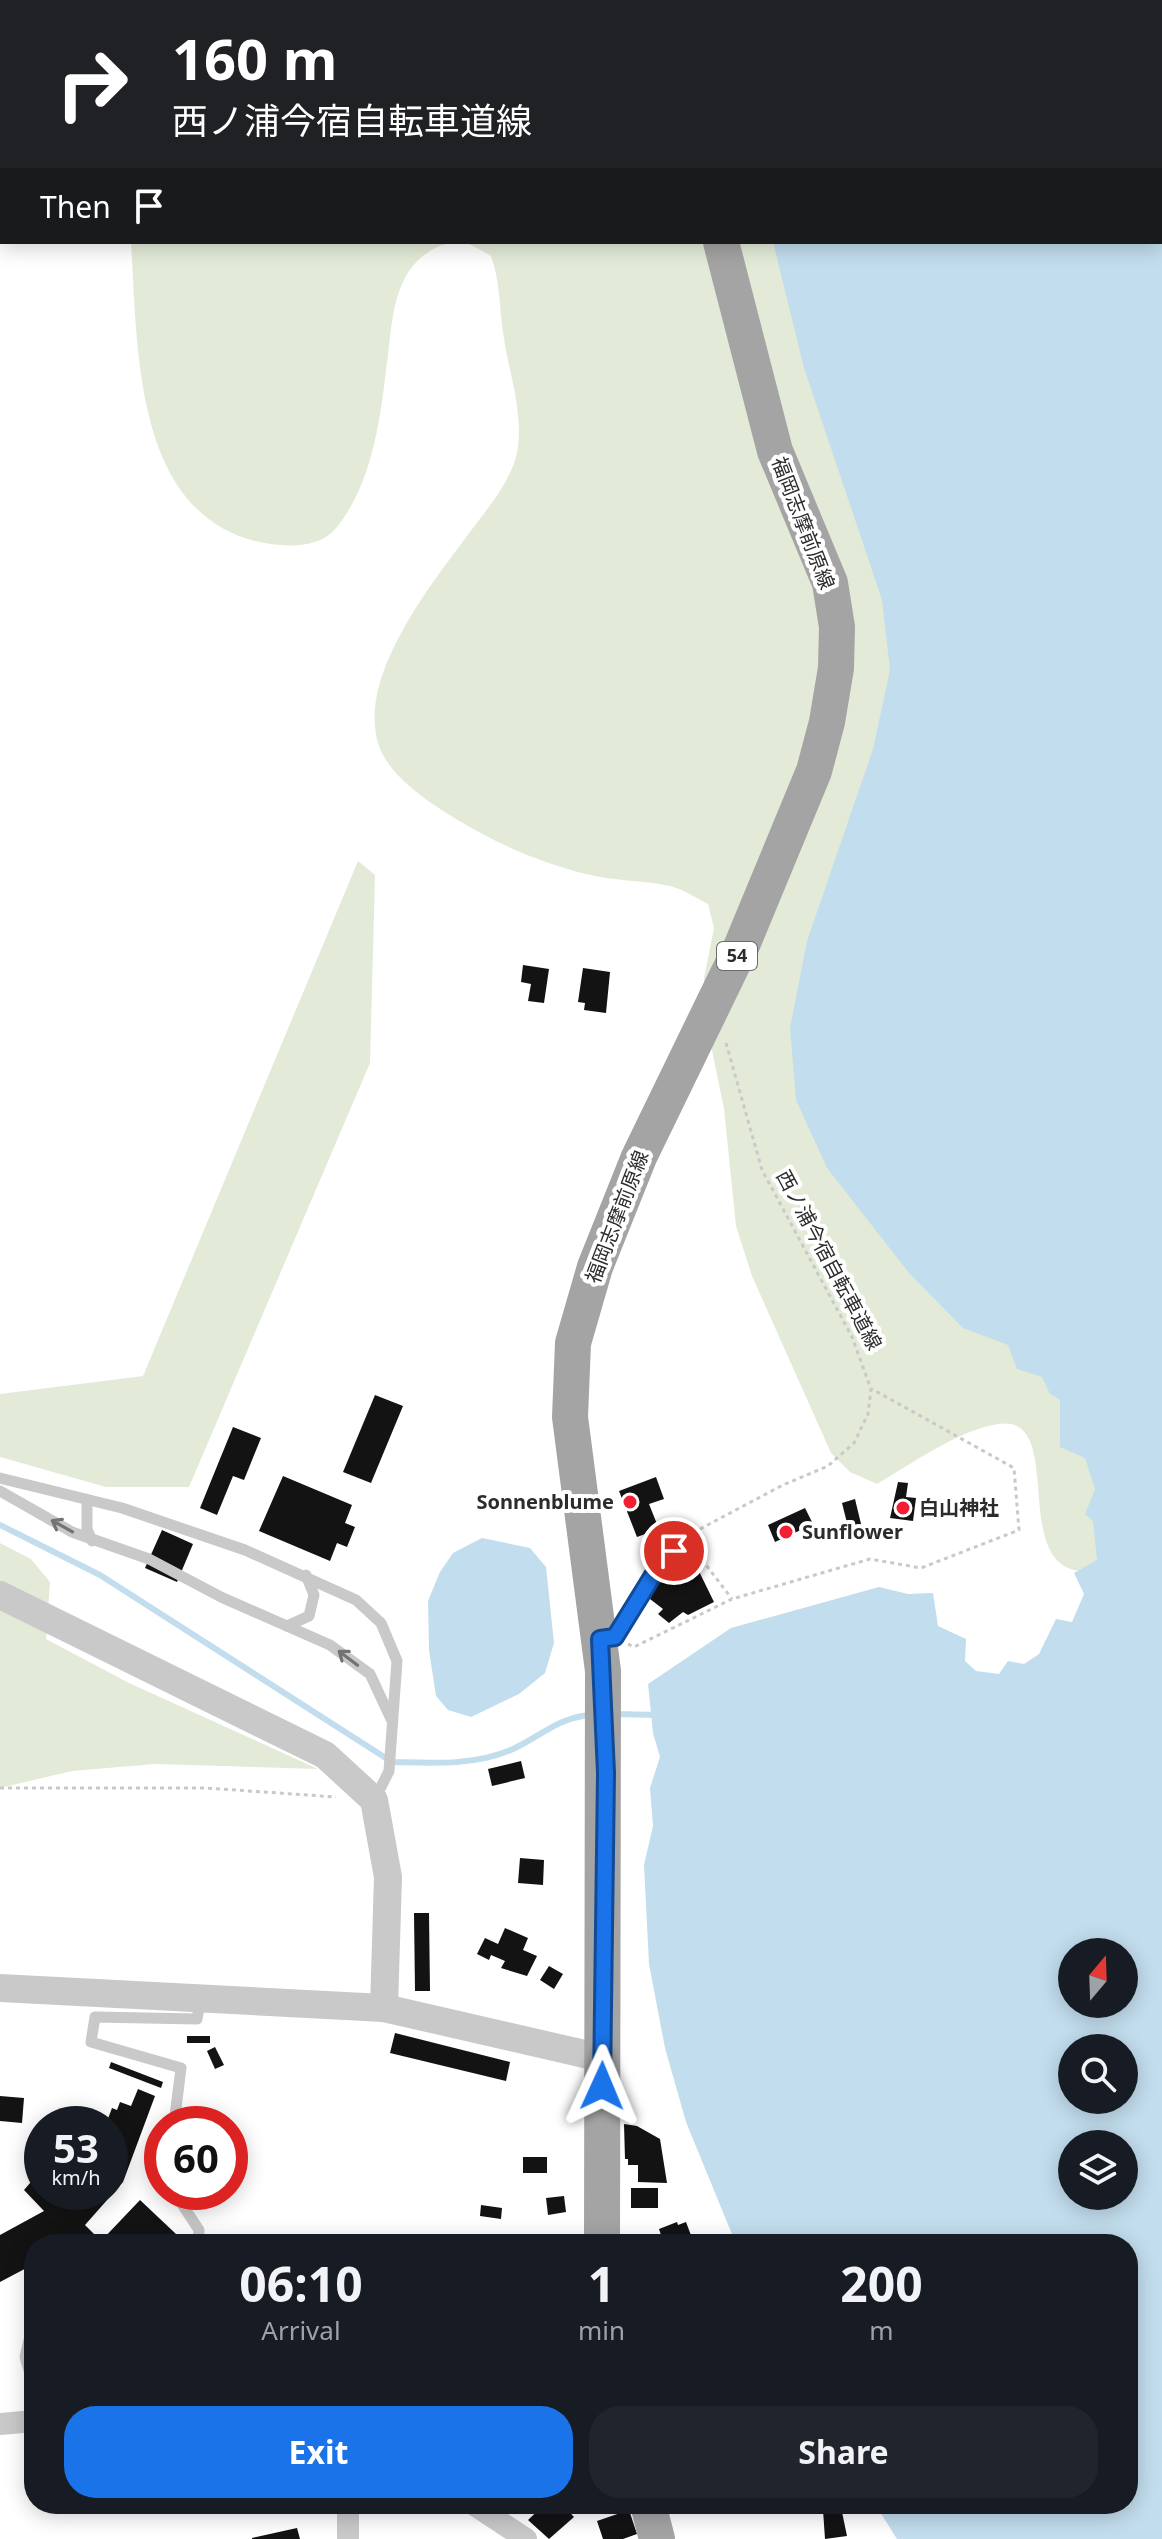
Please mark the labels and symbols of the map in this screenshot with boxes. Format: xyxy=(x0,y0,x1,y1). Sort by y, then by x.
street label: 福岡志摩前原線 xyxy=(766,453,841,593)
road number: 54 xyxy=(717,942,757,970)
street label: 福岡志摩前原線 xyxy=(579,1147,654,1287)
street label: 西ノ浦今宿自転車道線 xyxy=(771,1165,888,1354)
place label: Sonnenblume xyxy=(477,1488,614,1515)
marker: Sonnenblume xyxy=(621,1493,639,1511)
place label: 白山神社 xyxy=(919,1494,999,1521)
marker: 白山神社 xyxy=(894,1499,912,1517)
pin xyxy=(640,1517,708,1585)
one-way arrow xyxy=(50,1518,74,1533)
place label: Sunflower xyxy=(802,1518,903,1545)
marker: Sunflower xyxy=(777,1523,795,1541)
one-way arrow xyxy=(337,1649,359,1666)
north arrow xyxy=(1058,1938,1138,2018)
position arrow xyxy=(560,2044,644,2128)
speed limit sign: 60 xyxy=(144,2106,248,2210)

